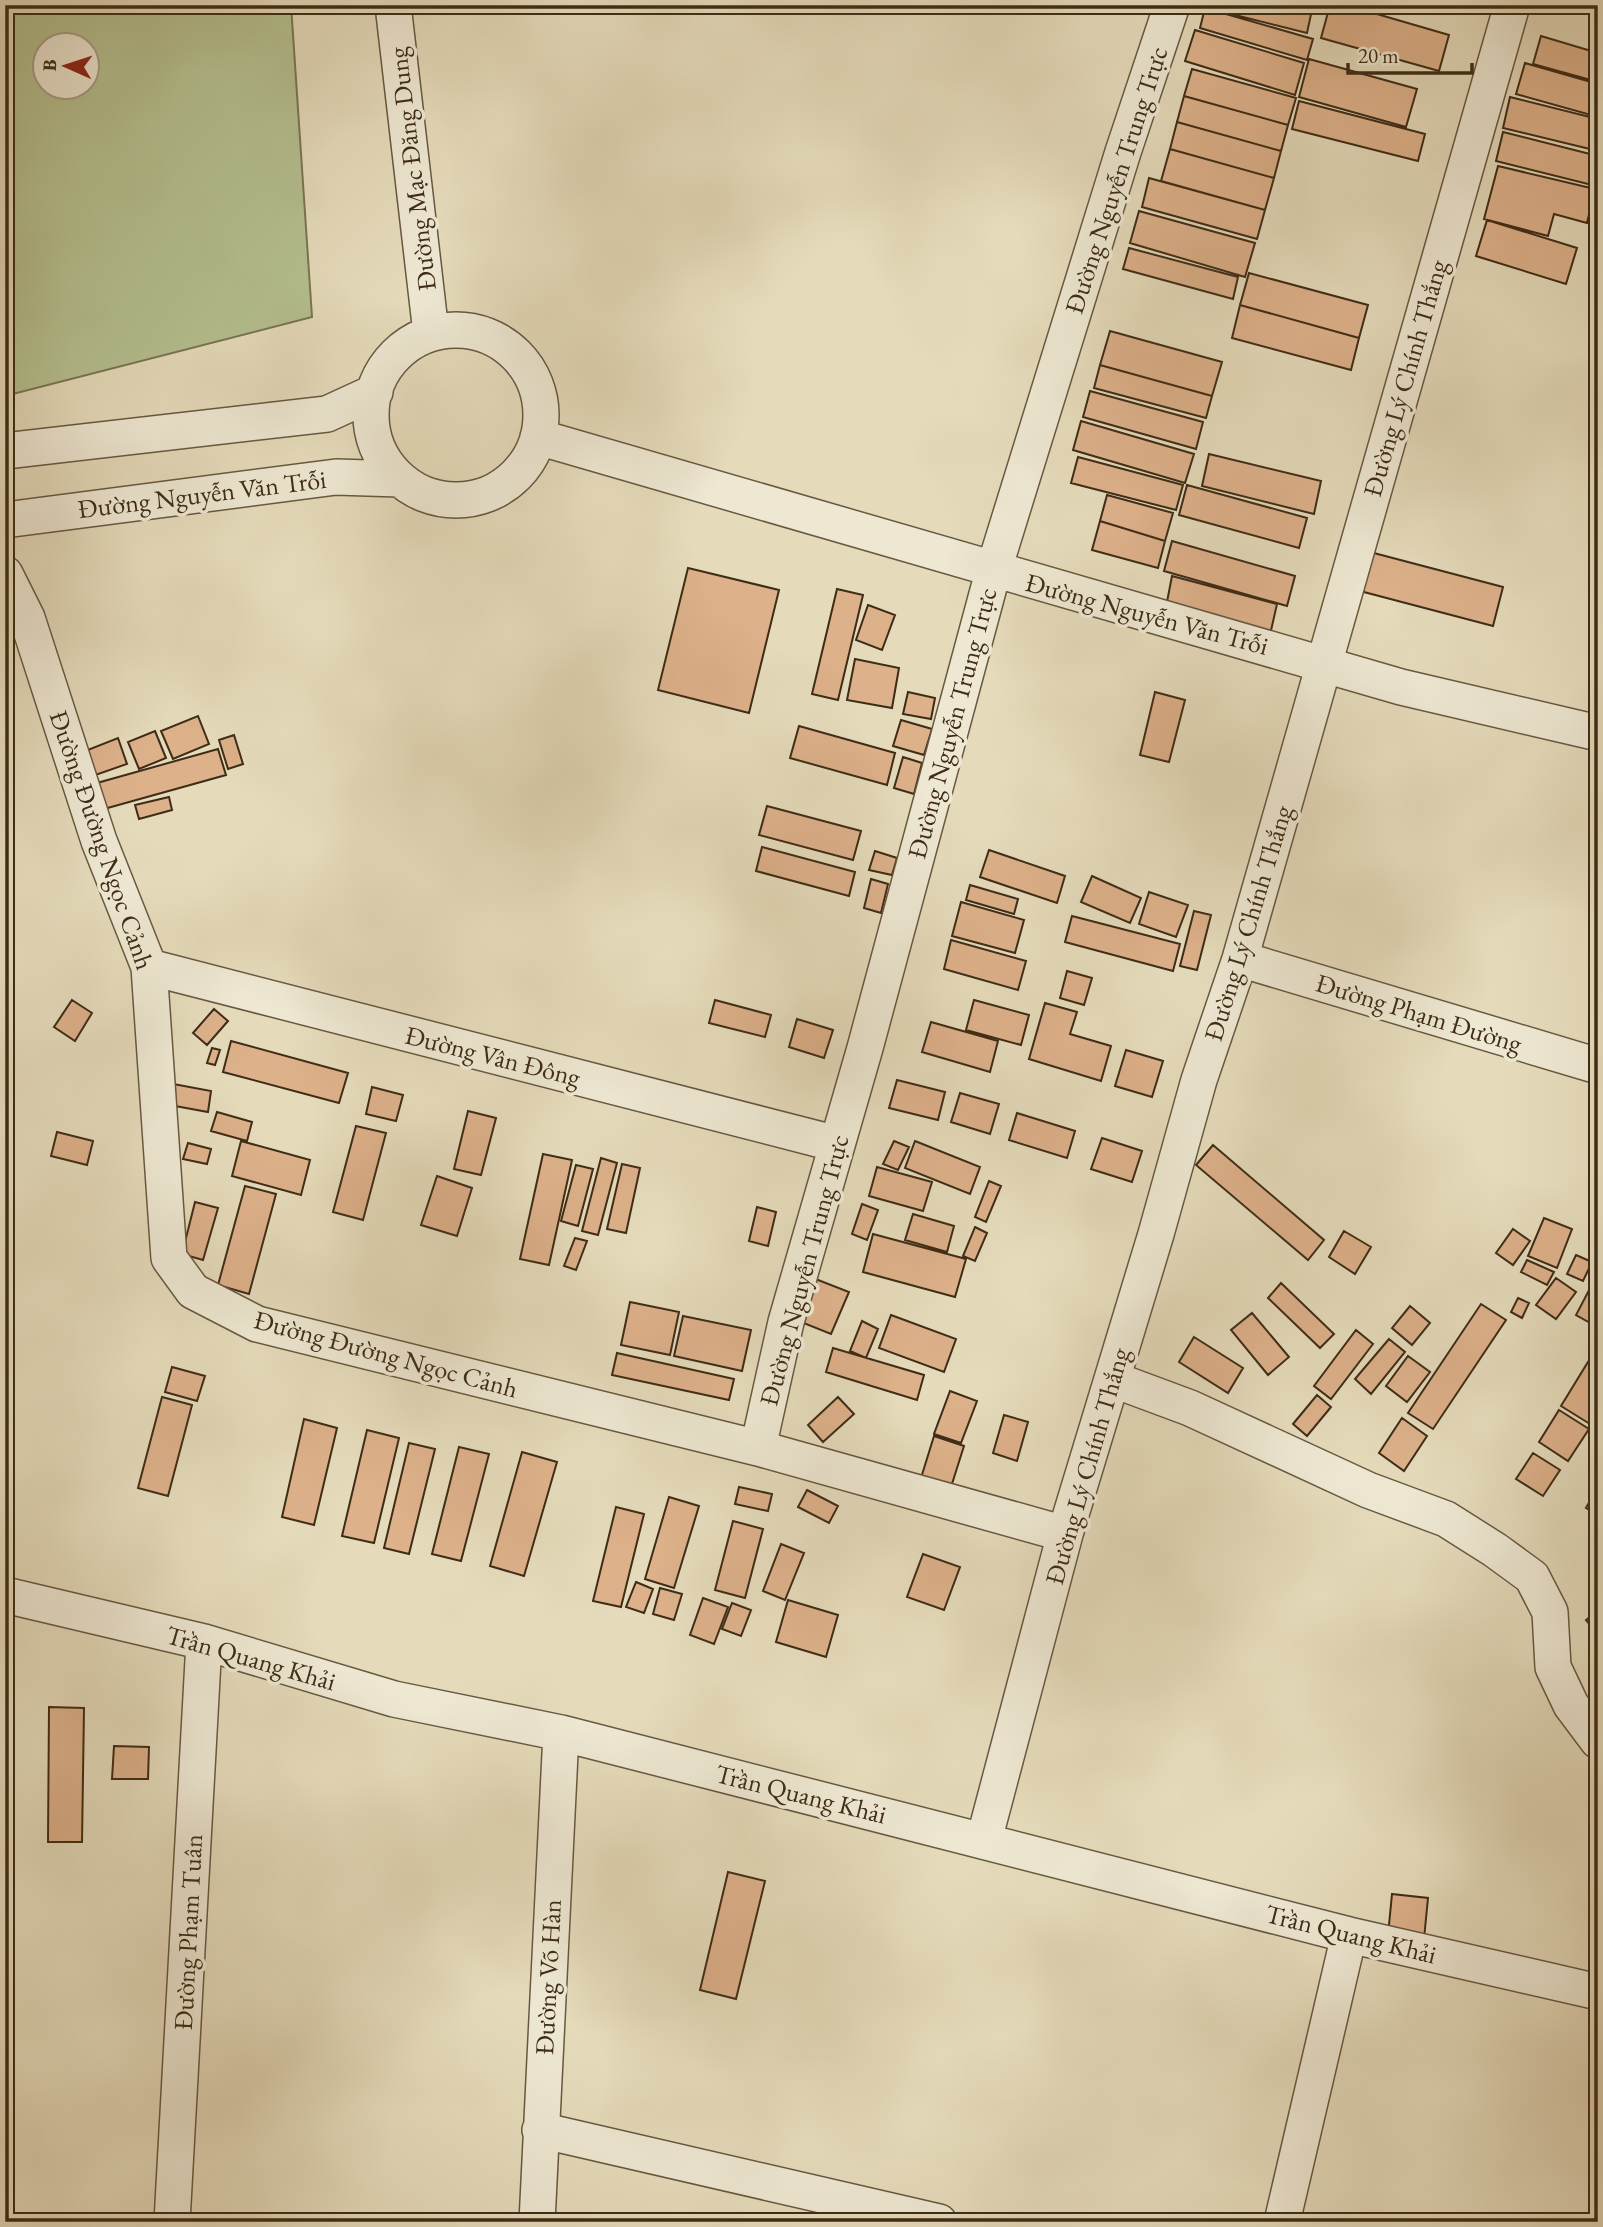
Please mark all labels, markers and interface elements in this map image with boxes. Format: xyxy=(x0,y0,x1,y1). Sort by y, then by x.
north arrow xyxy=(32,32,102,102)
scale bar xyxy=(1348,32,1472,76)
street label: Đường Nguyễn Trung Trực xyxy=(1057,42,1175,318)
text: 20 m xyxy=(1358,42,1399,69)
street label: Đường Mạc Đăng Dung xyxy=(380,45,444,293)
text: B xyxy=(37,58,62,72)
street label: Đường Lý Chính Thắng xyxy=(1355,255,1455,500)
street label: Đường Nguyễn Văn Trỗi xyxy=(76,462,328,526)
street label: Đường Nguyễn Văn Trỗi xyxy=(1022,565,1272,663)
street label: Đường Nguyễn Trung Trực xyxy=(899,584,1005,862)
street label: Đường Đường Ngọc Cảnh xyxy=(42,706,162,974)
street label: Đường Lý Chính Thắng xyxy=(1196,800,1300,1045)
street label: Đường Phạm Đường xyxy=(1312,966,1527,1061)
street label: Đường Vân Đông xyxy=(402,1018,585,1094)
street label: Đường Nguyễn Trung Trực xyxy=(751,1131,857,1409)
street label: Đường Đường Ngọc Cảnh xyxy=(250,1302,522,1406)
street label: Đường Lý Chính Thắng xyxy=(1037,1343,1137,1588)
street label: Trần Quang Khải xyxy=(162,1618,340,1698)
street label: Trần Quang Khải xyxy=(712,1756,890,1832)
street label: Đường Phạm Tuân xyxy=(166,1833,210,2031)
street label: Trần Quang Khải xyxy=(1262,1896,1440,1972)
street label: Đường Võ Hàn xyxy=(527,1898,569,2056)

